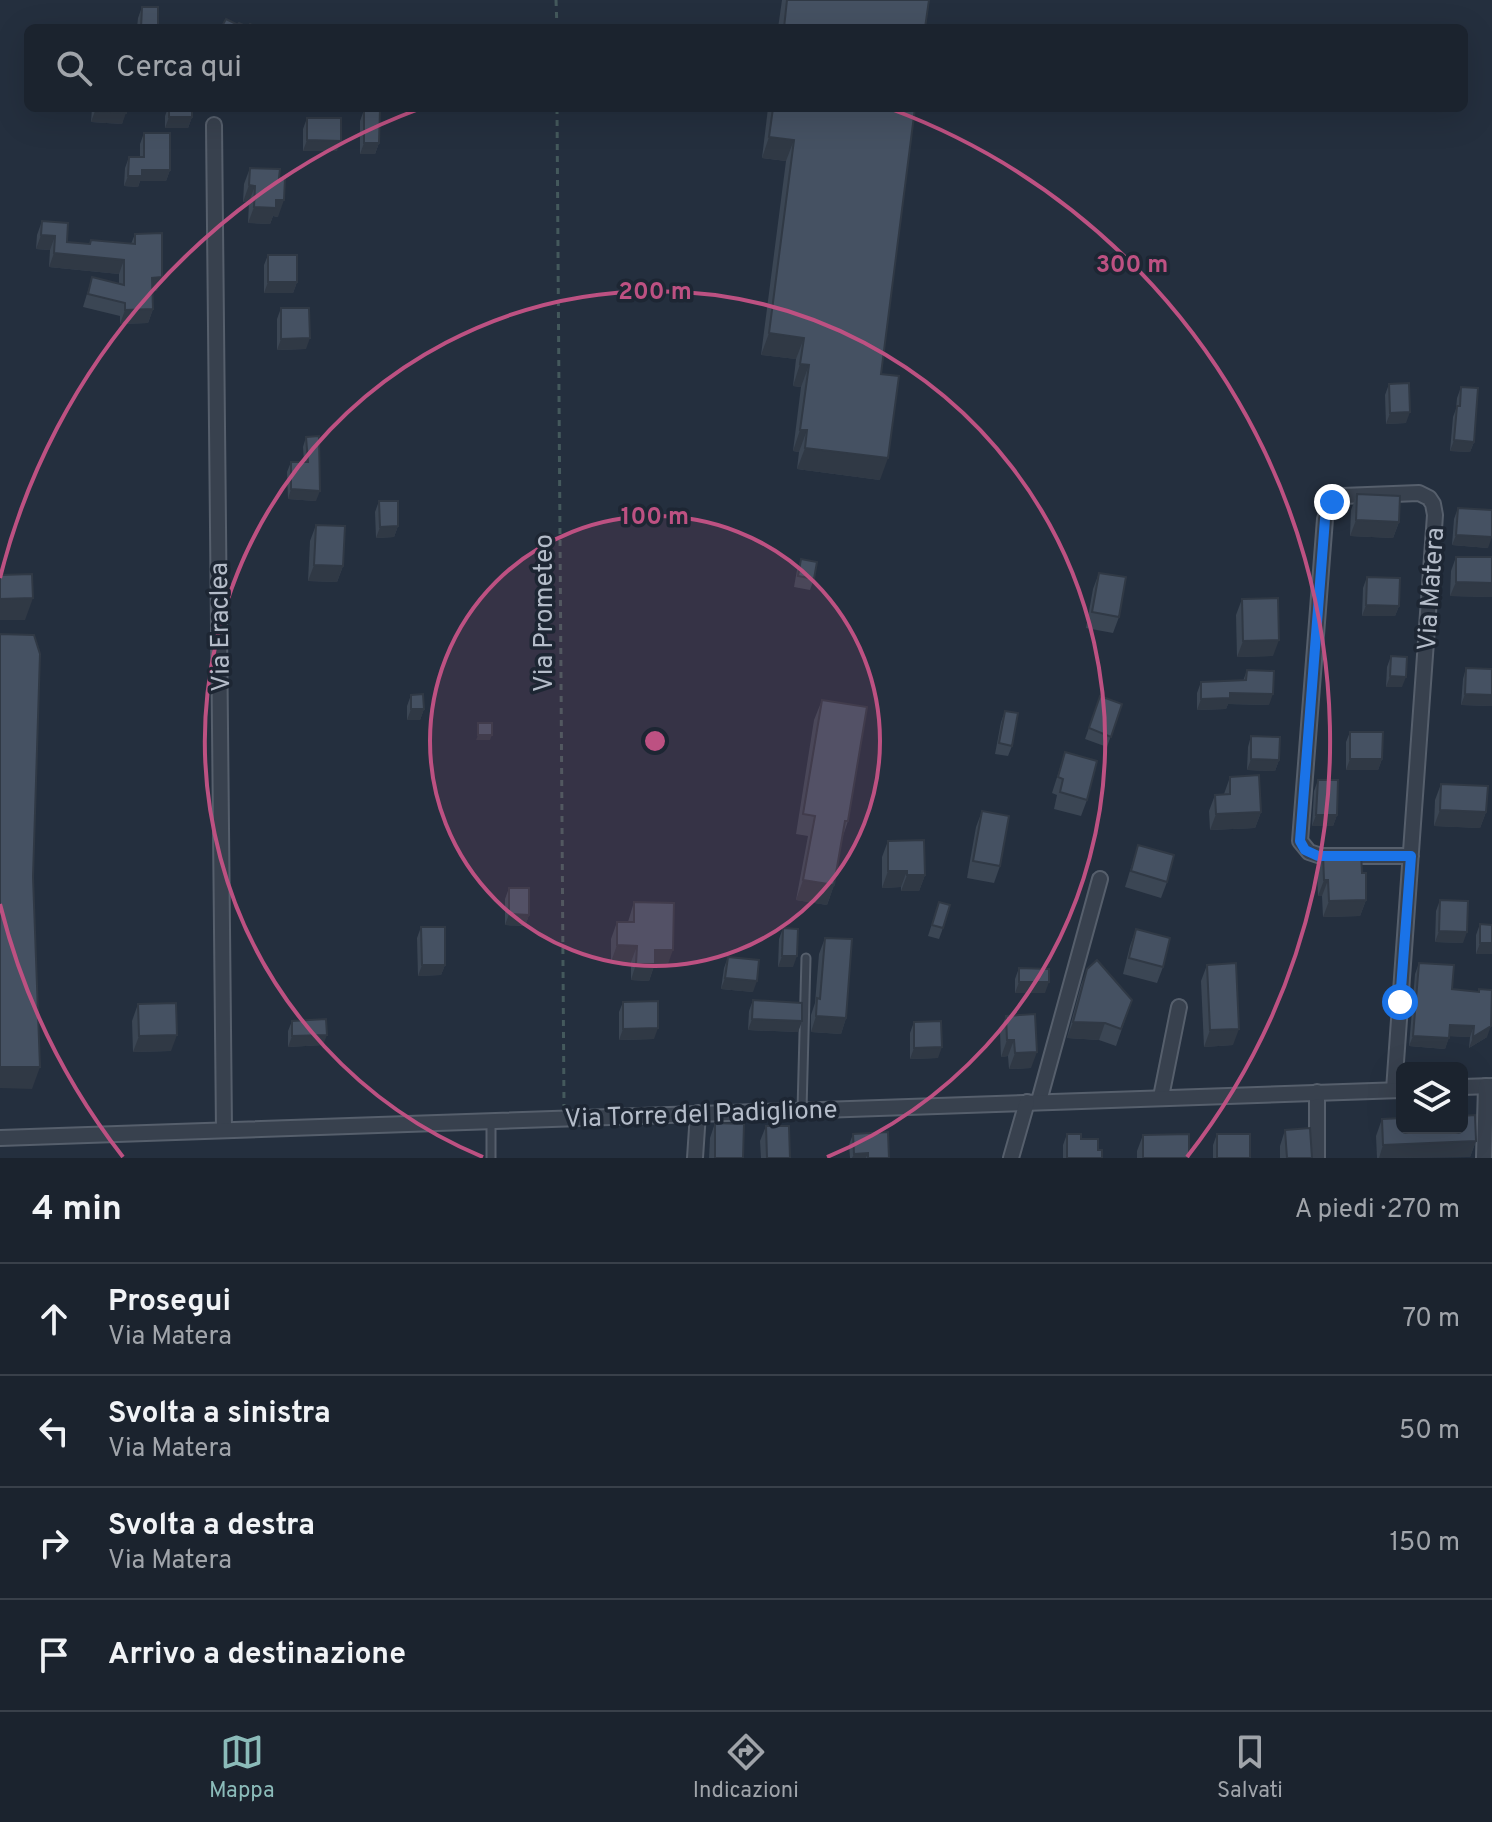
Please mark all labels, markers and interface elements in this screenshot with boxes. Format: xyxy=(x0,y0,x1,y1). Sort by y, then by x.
search box xyxy=(24,24,1468,112)
icon: search xyxy=(52,46,96,90)
text: Cerca qui xyxy=(116,50,242,87)
text: 300 m xyxy=(1096,251,1168,281)
text: 200 m xyxy=(618,278,692,308)
route end xyxy=(1314,484,1350,520)
text: 100 m xyxy=(621,503,689,533)
street label: Via Matera xyxy=(1412,526,1453,652)
street label: Via Prometeo xyxy=(529,534,562,692)
street label: Via Eraclea xyxy=(204,562,239,692)
centre of rings xyxy=(641,727,669,755)
route start xyxy=(1382,984,1418,1020)
map controls xyxy=(1396,1062,1468,1134)
button: layers xyxy=(1396,1062,1468,1134)
street label: Via Torre del Padiglione xyxy=(564,1094,838,1137)
text: 4 min xyxy=(32,1189,122,1232)
text: A piedi · 270 m xyxy=(1295,1194,1460,1227)
text: Prosegui xyxy=(108,1284,231,1321)
icon: ahead xyxy=(32,1297,76,1341)
text: 70 m xyxy=(1402,1303,1460,1336)
text: Via Matera xyxy=(108,1321,232,1354)
text: Svolta a sinistra xyxy=(108,1396,331,1433)
icon: left xyxy=(32,1409,76,1453)
text: 50 m xyxy=(1399,1415,1460,1448)
text: Via Matera xyxy=(108,1433,232,1466)
text: Svolta a destra xyxy=(108,1508,315,1545)
icon: right xyxy=(32,1521,76,1565)
text: 150 m xyxy=(1389,1527,1460,1560)
text: Via Matera xyxy=(108,1545,232,1578)
icon: arrive xyxy=(32,1633,76,1677)
text: Arrivo a destinazione xyxy=(108,1637,406,1674)
tab: Mappa xyxy=(209,1730,275,1805)
tab: Indicazioni xyxy=(693,1730,799,1805)
tab: Salvati xyxy=(1217,1730,1283,1805)

